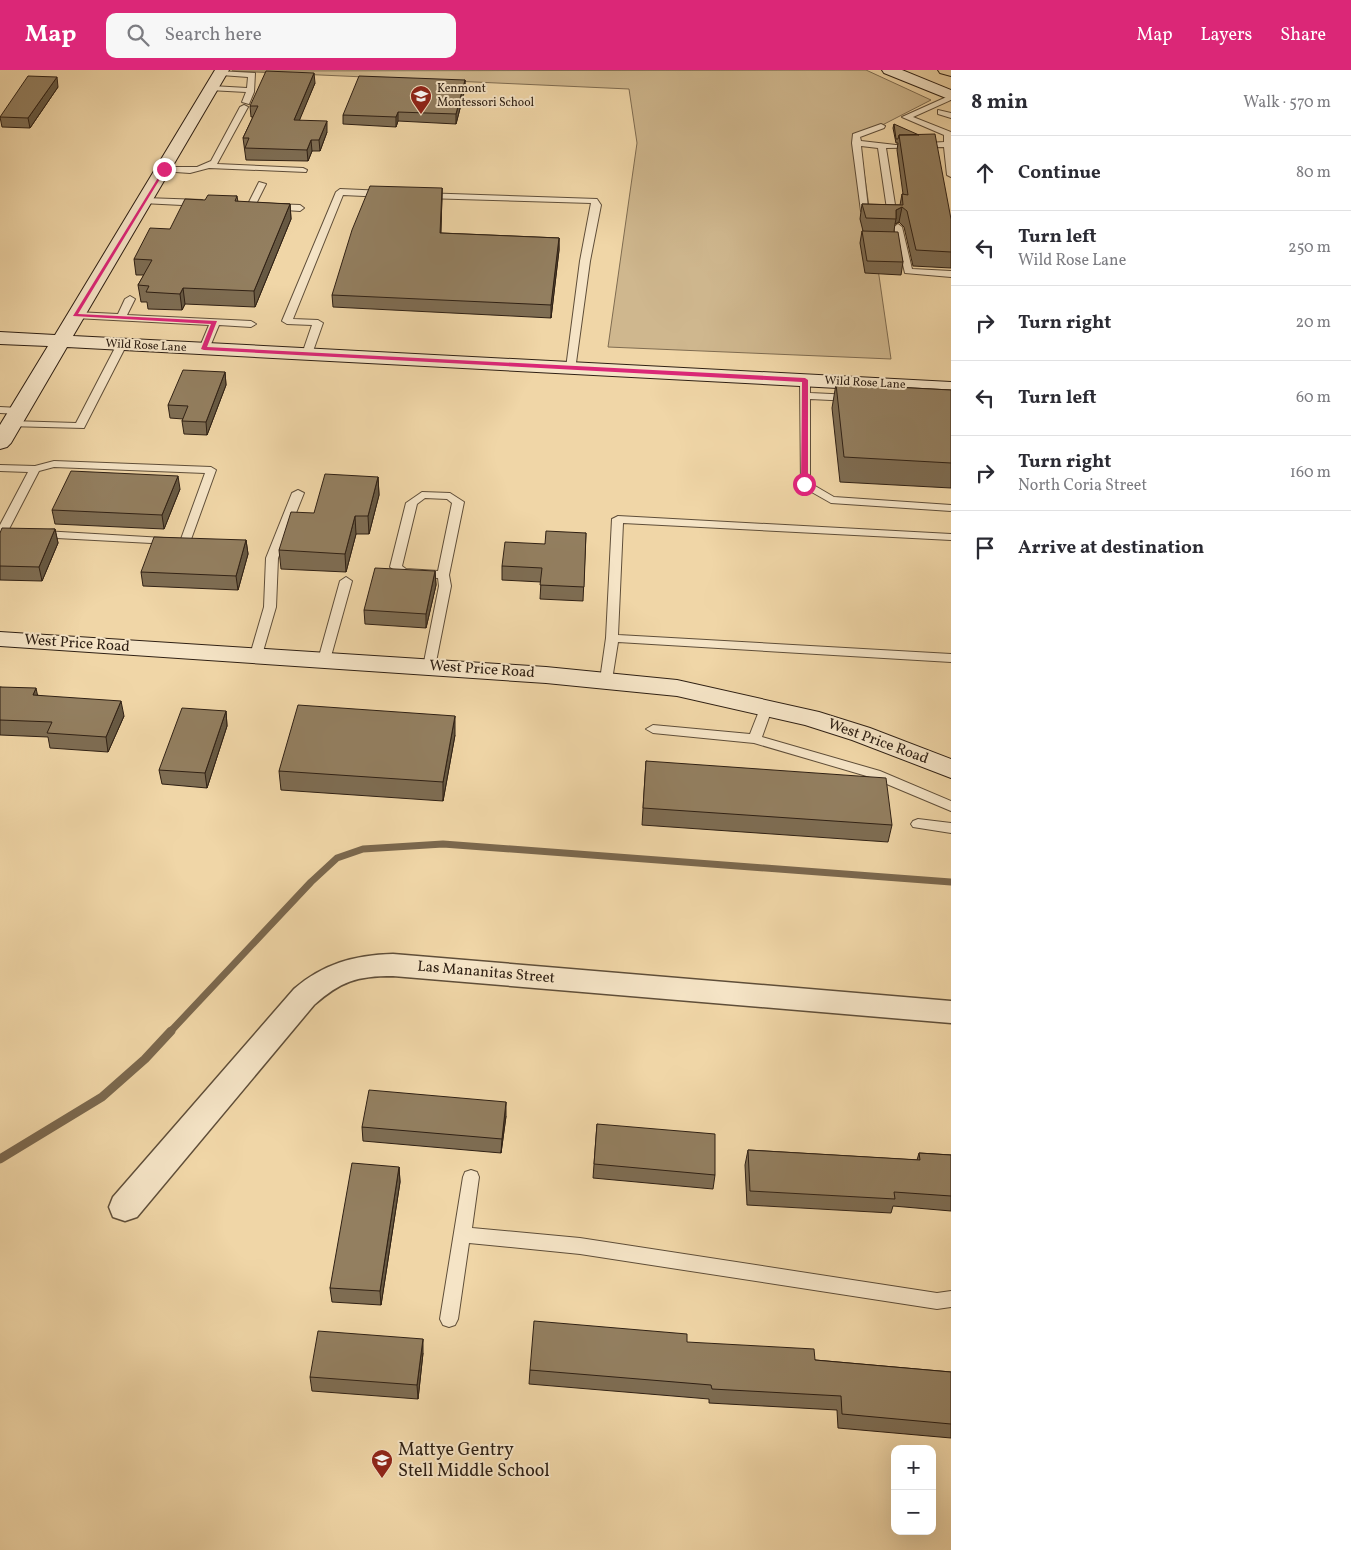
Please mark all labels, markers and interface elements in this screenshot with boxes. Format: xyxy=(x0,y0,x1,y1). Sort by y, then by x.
search box xyxy=(106,13,456,58)
text: Map xyxy=(25,18,76,52)
icon: search xyxy=(124,21,152,49)
text: Search here xyxy=(164,22,262,48)
text: Map xyxy=(1136,23,1172,48)
text: Layers xyxy=(1200,23,1252,48)
text: Share xyxy=(1280,23,1326,48)
place label: Kenmont Montessori School xyxy=(437,81,534,111)
school or university icon: Kenmont Montessori School xyxy=(409,84,433,115)
text: 8 min xyxy=(971,88,1028,117)
text: Walk · 570 m xyxy=(1243,92,1331,114)
route end xyxy=(153,158,176,181)
icon: ahead xyxy=(971,159,999,187)
text: Continue xyxy=(1018,160,1101,186)
text: 80 m xyxy=(1296,162,1331,184)
text: Turn left xyxy=(1018,224,1097,250)
icon: left xyxy=(971,234,999,262)
text: 250 m xyxy=(1288,237,1331,259)
text: Wild Rose Lane xyxy=(1018,250,1126,272)
icon: right xyxy=(971,309,999,337)
text: Turn right xyxy=(1018,310,1111,336)
text: 20 m xyxy=(1296,312,1331,334)
street label: Wild Rose Lane xyxy=(105,336,187,356)
street label: Wild Rose Lane xyxy=(824,373,906,393)
icon: left xyxy=(971,384,999,412)
text: Turn left xyxy=(1018,385,1097,411)
text: 60 m xyxy=(1296,387,1331,409)
text: Turn right xyxy=(1018,449,1111,475)
icon: right xyxy=(971,459,999,487)
text: 160 m xyxy=(1290,462,1331,484)
route start xyxy=(793,473,816,496)
text: North Coria Street xyxy=(1018,475,1147,497)
icon: arrive xyxy=(971,534,999,562)
text: Arrive at destination xyxy=(1018,535,1204,561)
street label: West Price Road xyxy=(23,630,131,658)
street label: West Price Road xyxy=(428,656,536,684)
street label: West Price Road xyxy=(825,714,931,770)
street label: Las Mananitas Street xyxy=(416,957,556,989)
place label: Mattye Gentry Stell Middle School xyxy=(398,1438,550,1484)
map controls xyxy=(891,1445,936,1535)
button: + xyxy=(891,1445,936,1490)
school or university icon: Mattye Gentry Stell Middle School xyxy=(370,1448,394,1479)
button: − xyxy=(891,1490,936,1535)

